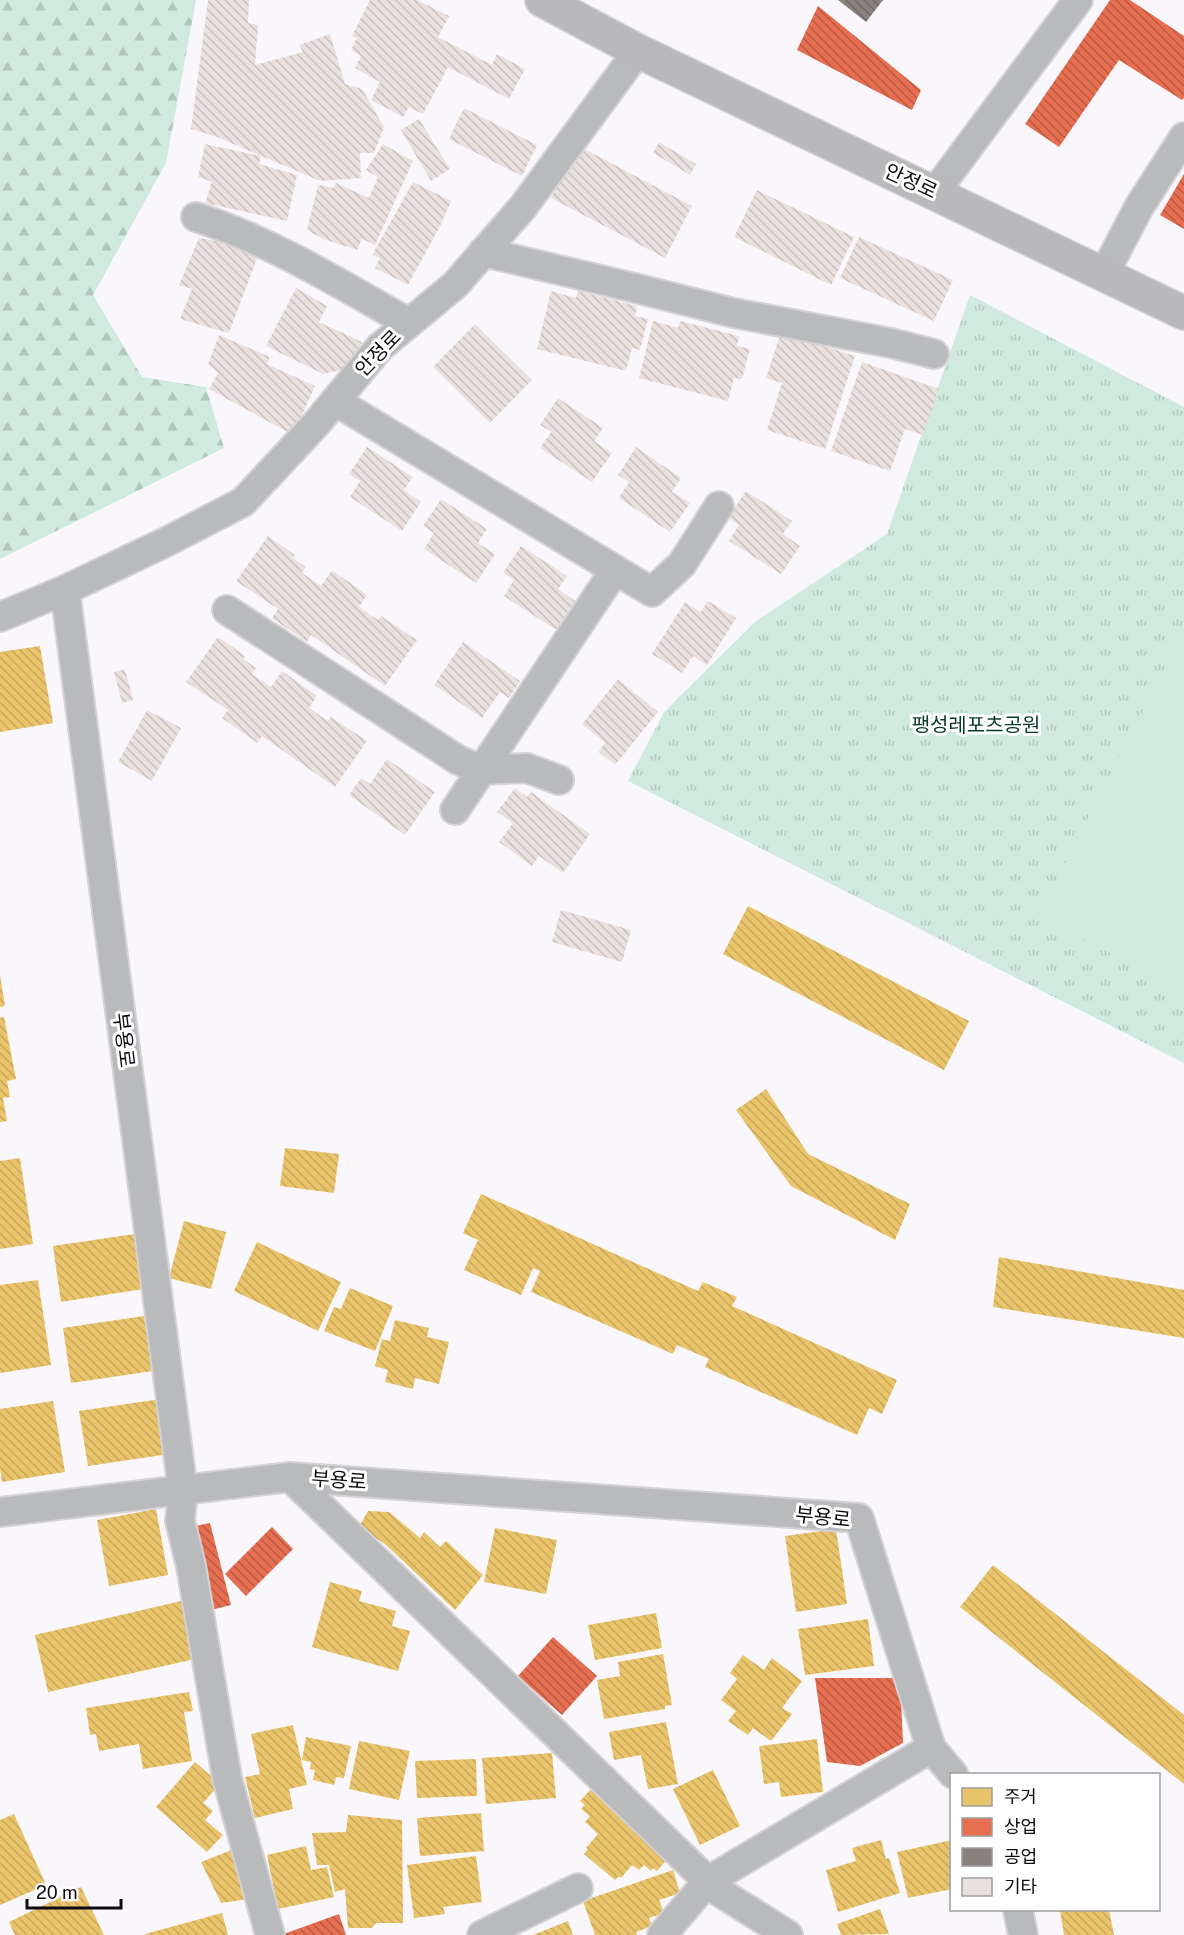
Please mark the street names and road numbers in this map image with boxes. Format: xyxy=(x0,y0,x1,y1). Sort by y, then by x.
street label: 안정로 xyxy=(881,158,941,204)
street label: 안정로 xyxy=(350,325,406,381)
street label: 부용로 xyxy=(109,1011,139,1069)
street label: 부용로 xyxy=(311,1466,367,1494)
street label: 부용로 xyxy=(794,1502,852,1532)

